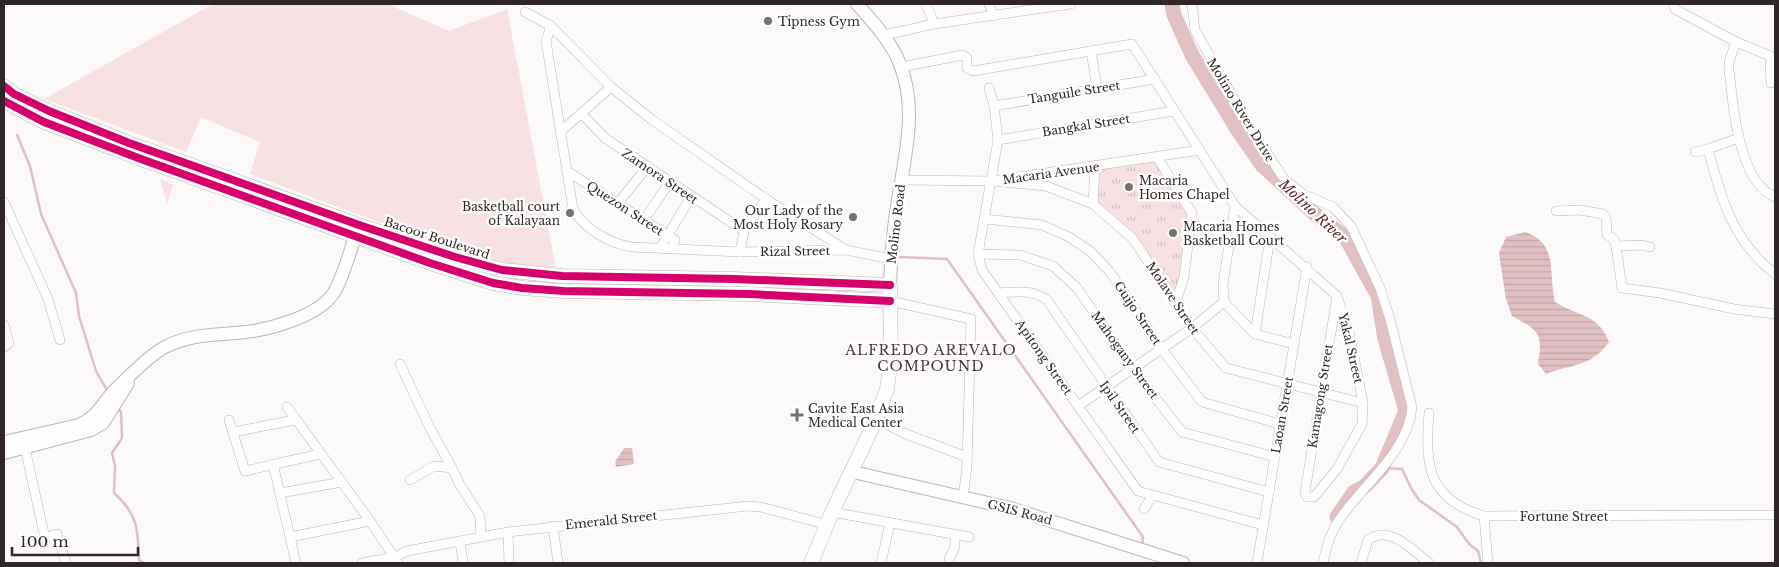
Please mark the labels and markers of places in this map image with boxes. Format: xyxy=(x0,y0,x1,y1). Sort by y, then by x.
place label: Tipness Gym xyxy=(778,14,860,29)
marker: Tipness Gym xyxy=(762,15,774,27)
place label: Macaria Homes Chapel xyxy=(1139,173,1230,202)
marker: Macaria Homes Chapel xyxy=(1123,181,1135,193)
place label: Basketball court of Kalayaan xyxy=(462,199,560,228)
place label: Our Lady of the Most Holy Rosary xyxy=(733,203,843,232)
marker: Basketball court of Kalayaan xyxy=(564,207,576,219)
marker: Our Lady of the Most Holy Rosary xyxy=(847,211,859,223)
place label: Macaria Homes Basketball Court xyxy=(1183,219,1285,248)
marker: Macaria Homes Basketball Court xyxy=(1167,227,1179,239)
place label: Cavite East Asia Medical Center xyxy=(808,401,904,430)
marker: Cavite East Asia Medical Center xyxy=(790,408,804,422)

